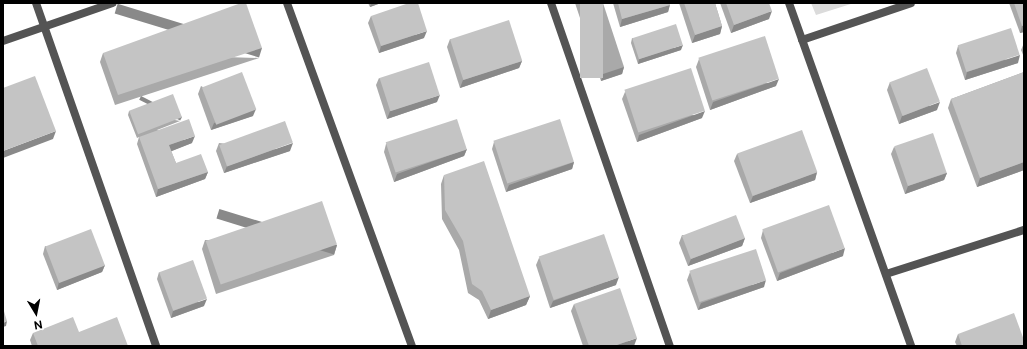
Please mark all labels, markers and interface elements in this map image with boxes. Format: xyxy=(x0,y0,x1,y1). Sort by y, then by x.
north arrow xyxy=(16,293,56,333)
text: N xyxy=(33,318,43,331)

